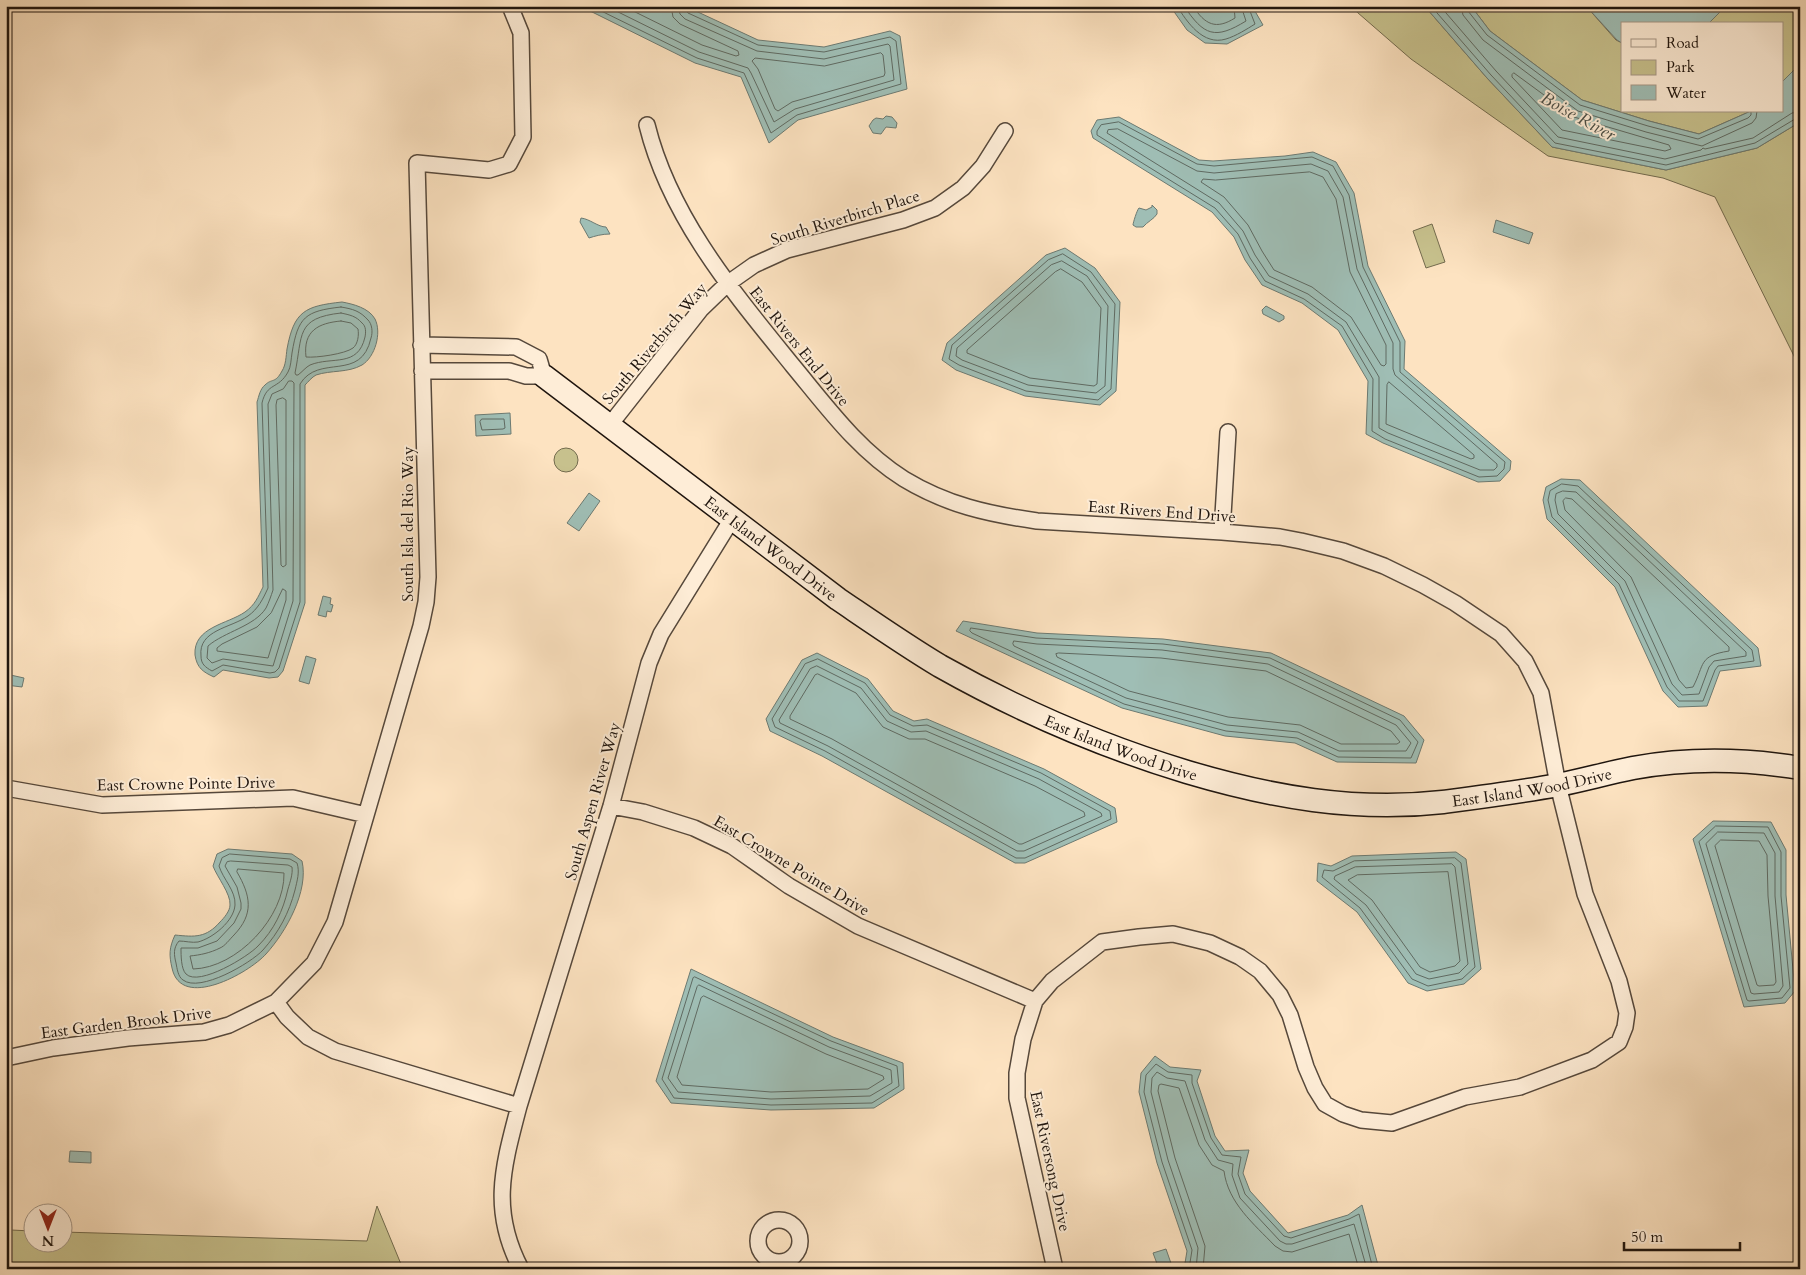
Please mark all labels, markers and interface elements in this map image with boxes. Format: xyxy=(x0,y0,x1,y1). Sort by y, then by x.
legend xyxy=(1621,22,1784,112)
text: Road xyxy=(1666,33,1699,53)
text: Park xyxy=(1666,57,1695,77)
text: Water xyxy=(1665,83,1707,103)
water label: Boise River xyxy=(1536,86,1621,148)
street label: South Riverbirch Place xyxy=(768,185,922,251)
street label: South Riverbirch Way xyxy=(597,278,713,409)
street label: East Rivers End Drive xyxy=(744,282,854,411)
street label: South Isla del Rio Way xyxy=(397,446,419,602)
street label: East Island Wood Drive xyxy=(699,491,842,607)
street label: East Rivers End Drive xyxy=(1087,496,1237,528)
street label: East Island Wood Drive xyxy=(1041,710,1200,786)
street label: South Aspen River Way xyxy=(560,719,626,883)
street label: East Island Wood Drive xyxy=(1451,763,1614,813)
street label: East Crowne Pointe Drive xyxy=(96,771,276,797)
street label: East Crowne Pointe Drive xyxy=(709,810,874,921)
street label: East Garden Brook Drive xyxy=(40,1002,213,1044)
street label: East Riversong Drive xyxy=(1024,1089,1076,1234)
north arrow xyxy=(22,1202,72,1252)
scale bar xyxy=(1624,1220,1740,1252)
text: 50 m xyxy=(1631,1227,1663,1247)
text: N xyxy=(42,1231,54,1250)

